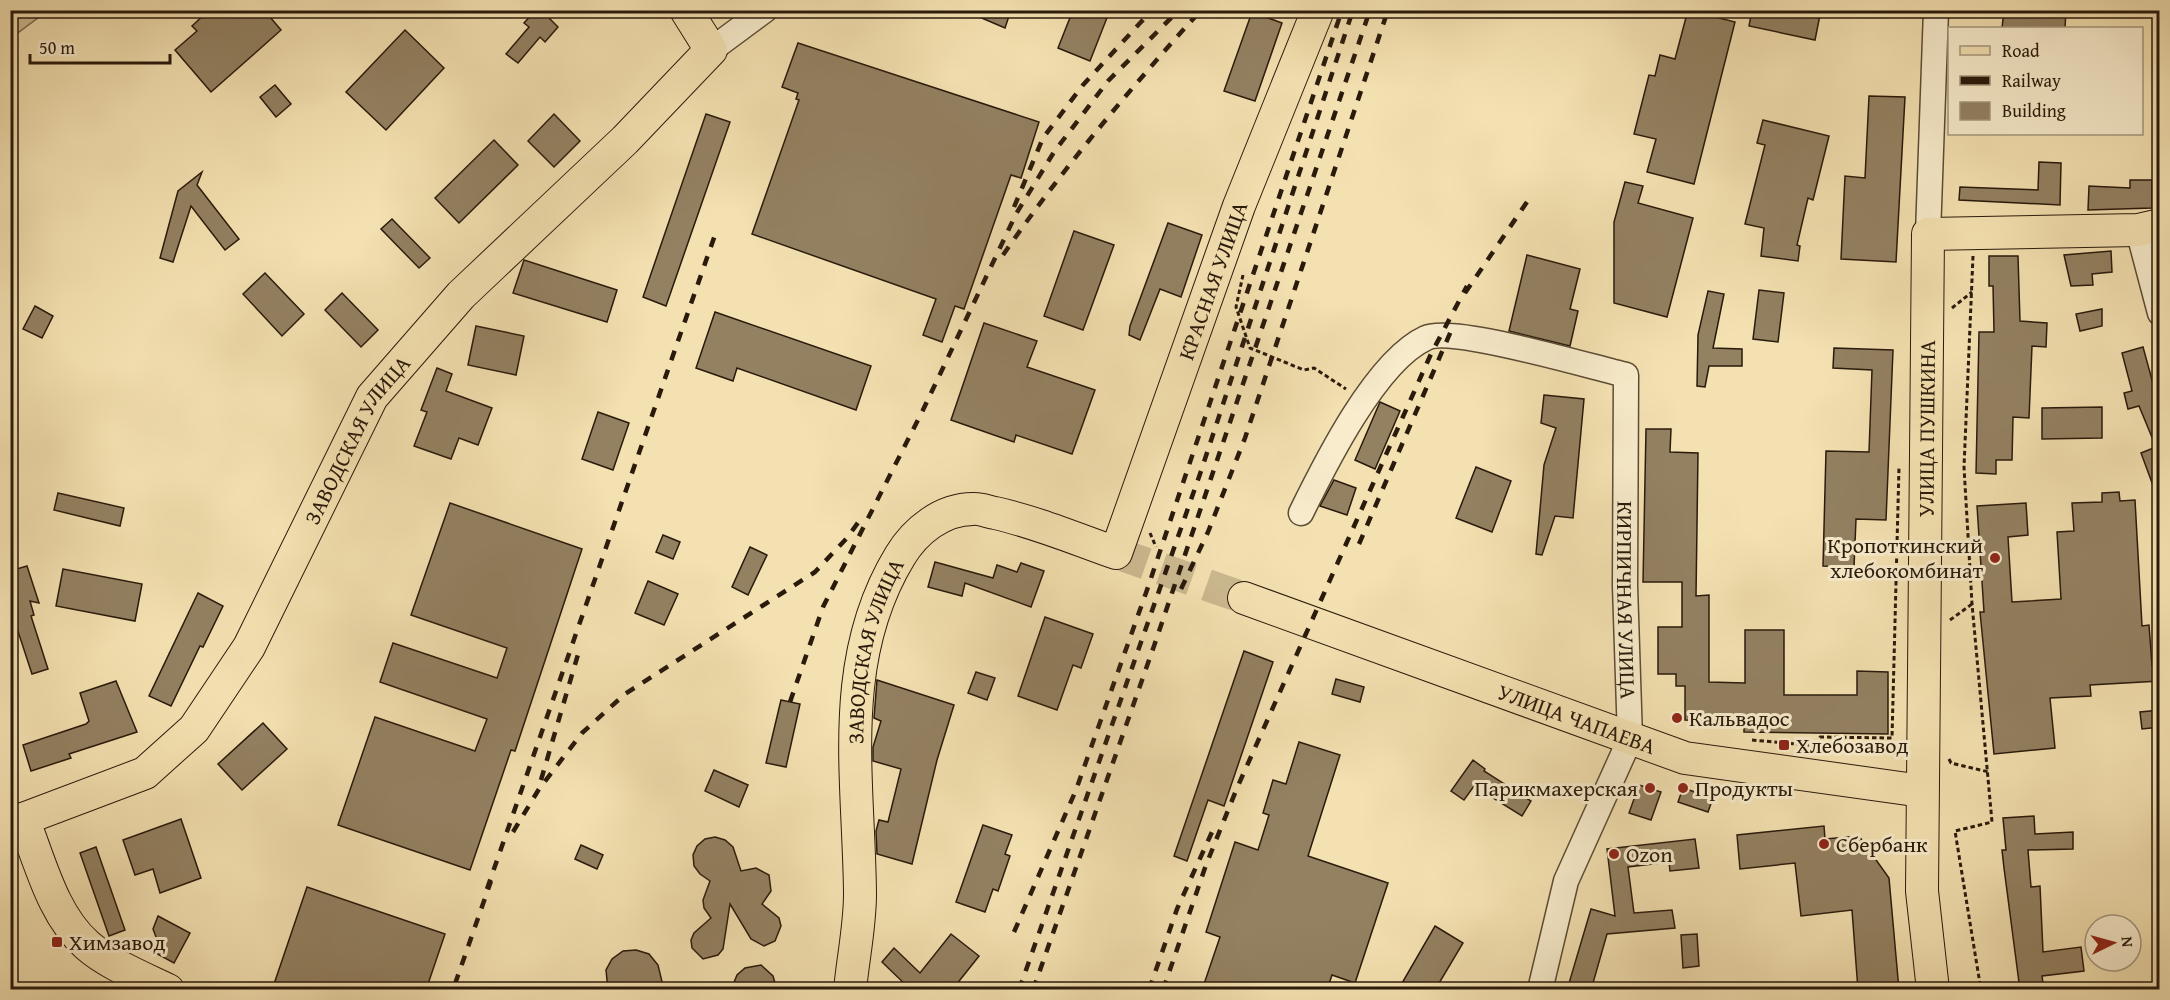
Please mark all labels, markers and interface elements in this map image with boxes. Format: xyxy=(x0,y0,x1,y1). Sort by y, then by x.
scale bar xyxy=(30,27,170,65)
legend xyxy=(1948,27,2143,135)
text: 50 m xyxy=(39,34,75,61)
text: Road xyxy=(2002,37,2040,64)
text: Railway xyxy=(2002,67,2061,94)
text: Building xyxy=(2002,97,2066,124)
street label: КРАСНАЯ УЛИЦА xyxy=(1170,196,1256,364)
street label: УЛИЦА ПУШКИНА xyxy=(1909,339,1943,517)
street label: ЗАВОДСКАЯ УЛИЦА xyxy=(296,348,418,530)
street label: КИРПИЧНАЯ УЛИЦА xyxy=(1609,501,1645,700)
place label: Кропоткинский хлебокомбинат xyxy=(1827,529,1983,586)
marker: Кропоткинский хлебокомбинат xyxy=(1988,551,2002,565)
street label: ЗАВОДСКАЯ УЛИЦА xyxy=(839,552,912,744)
street label: УЛИЦА ЧАПАЕВА xyxy=(1493,675,1661,762)
place label: Кальвадос xyxy=(1689,702,1790,734)
marker: Кальвадос xyxy=(1670,711,1684,725)
place label: Хлебозавод xyxy=(1796,729,1909,761)
marker: Хлебозавод xyxy=(1777,738,1791,752)
place label: Парикмахерская xyxy=(1474,772,1638,804)
place label: Продукты xyxy=(1695,772,1793,804)
marker: Парикмахерская xyxy=(1643,781,1657,795)
marker: Продукты xyxy=(1676,781,1690,795)
place label: Сбербанк xyxy=(1836,828,1928,860)
marker: Сбербанк xyxy=(1817,837,1831,851)
place label: Ozon xyxy=(1626,838,1673,870)
marker: Ozon xyxy=(1607,847,1621,861)
north arrow xyxy=(2083,913,2143,973)
place label: Химзавод xyxy=(69,926,165,958)
marker: Химзавод xyxy=(50,935,64,949)
text: N xyxy=(2116,935,2140,948)

